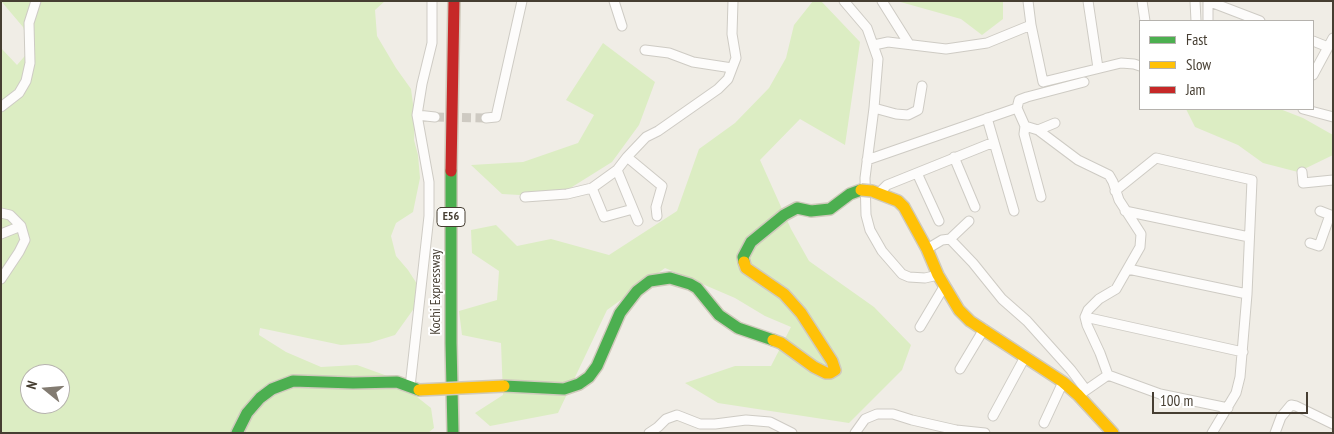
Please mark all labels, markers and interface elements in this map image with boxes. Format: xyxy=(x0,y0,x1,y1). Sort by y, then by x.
legend xyxy=(1139,20,1314,110)
text: Fast xyxy=(1186,30,1207,49)
text: Slow xyxy=(1186,55,1211,74)
text: Jam xyxy=(1186,80,1205,99)
road number: E56 xyxy=(437,208,465,226)
street label: Kochi Expressway xyxy=(428,249,444,335)
north arrow xyxy=(20,364,70,414)
text: N xyxy=(22,379,41,391)
scale bar xyxy=(1154,382,1310,414)
text: 100 m xyxy=(1160,391,1193,410)

